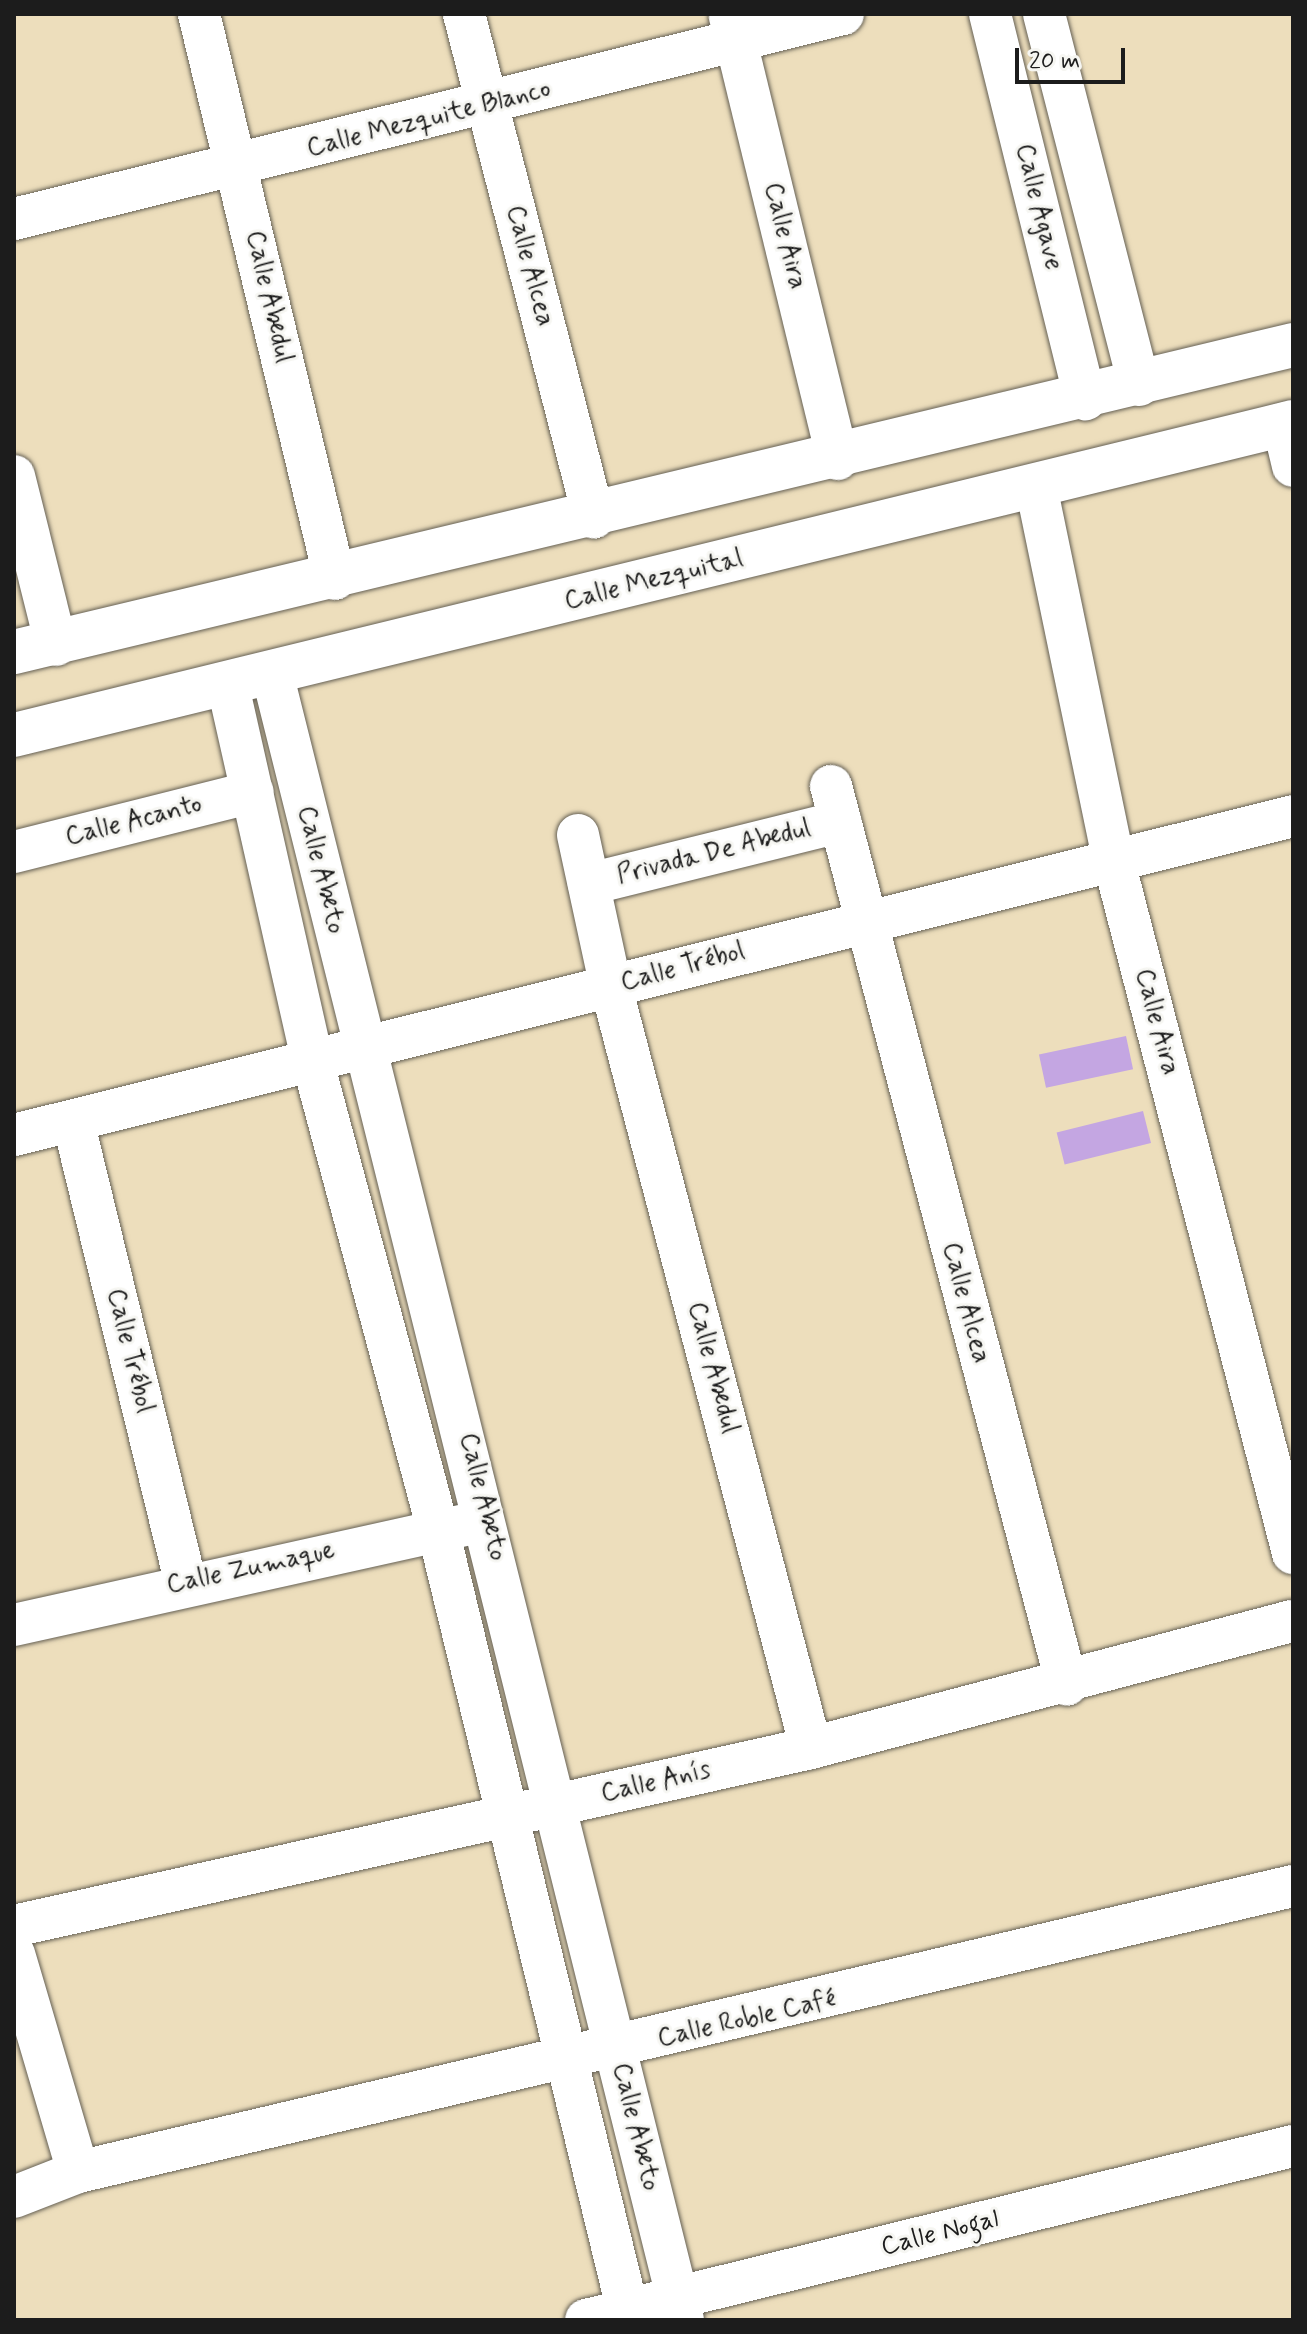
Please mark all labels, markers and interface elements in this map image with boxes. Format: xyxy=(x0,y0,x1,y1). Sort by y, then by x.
scale bar xyxy=(1019,32,1129,82)
text: 20 m xyxy=(1029,46,1080,77)
street label: Calle Mezquite Blanco xyxy=(302,74,556,166)
street label: Calle Agave xyxy=(1007,141,1069,273)
street label: Calle Aira xyxy=(755,178,813,294)
street label: Calle Alcea xyxy=(498,201,560,331)
street label: Calle Abedul xyxy=(238,228,298,366)
street label: Calle Mezquital xyxy=(564,544,744,618)
street label: Calle Acanto xyxy=(63,790,205,854)
street label: Calle Abeto xyxy=(289,803,351,937)
street label: Privada De Abedul xyxy=(614,814,814,892)
street label: Calle Trébol xyxy=(618,936,748,1000)
street label: Calle Aira xyxy=(1126,964,1186,1080)
street label: Calle Alcea xyxy=(934,1238,996,1368)
street label: Calle Trébol xyxy=(98,1286,160,1416)
street label: Calle Abedul xyxy=(679,1299,745,1437)
street label: Calle Abeto xyxy=(451,1430,513,1564)
street label: Calle Zumaque xyxy=(163,1536,339,1602)
street label: Calle Anís xyxy=(598,1755,714,1811)
street label: Calle Roble Café xyxy=(654,1984,840,2056)
street label: Calle Abeto xyxy=(604,2060,666,2194)
street label: Calle Nogal xyxy=(878,2204,1002,2264)

